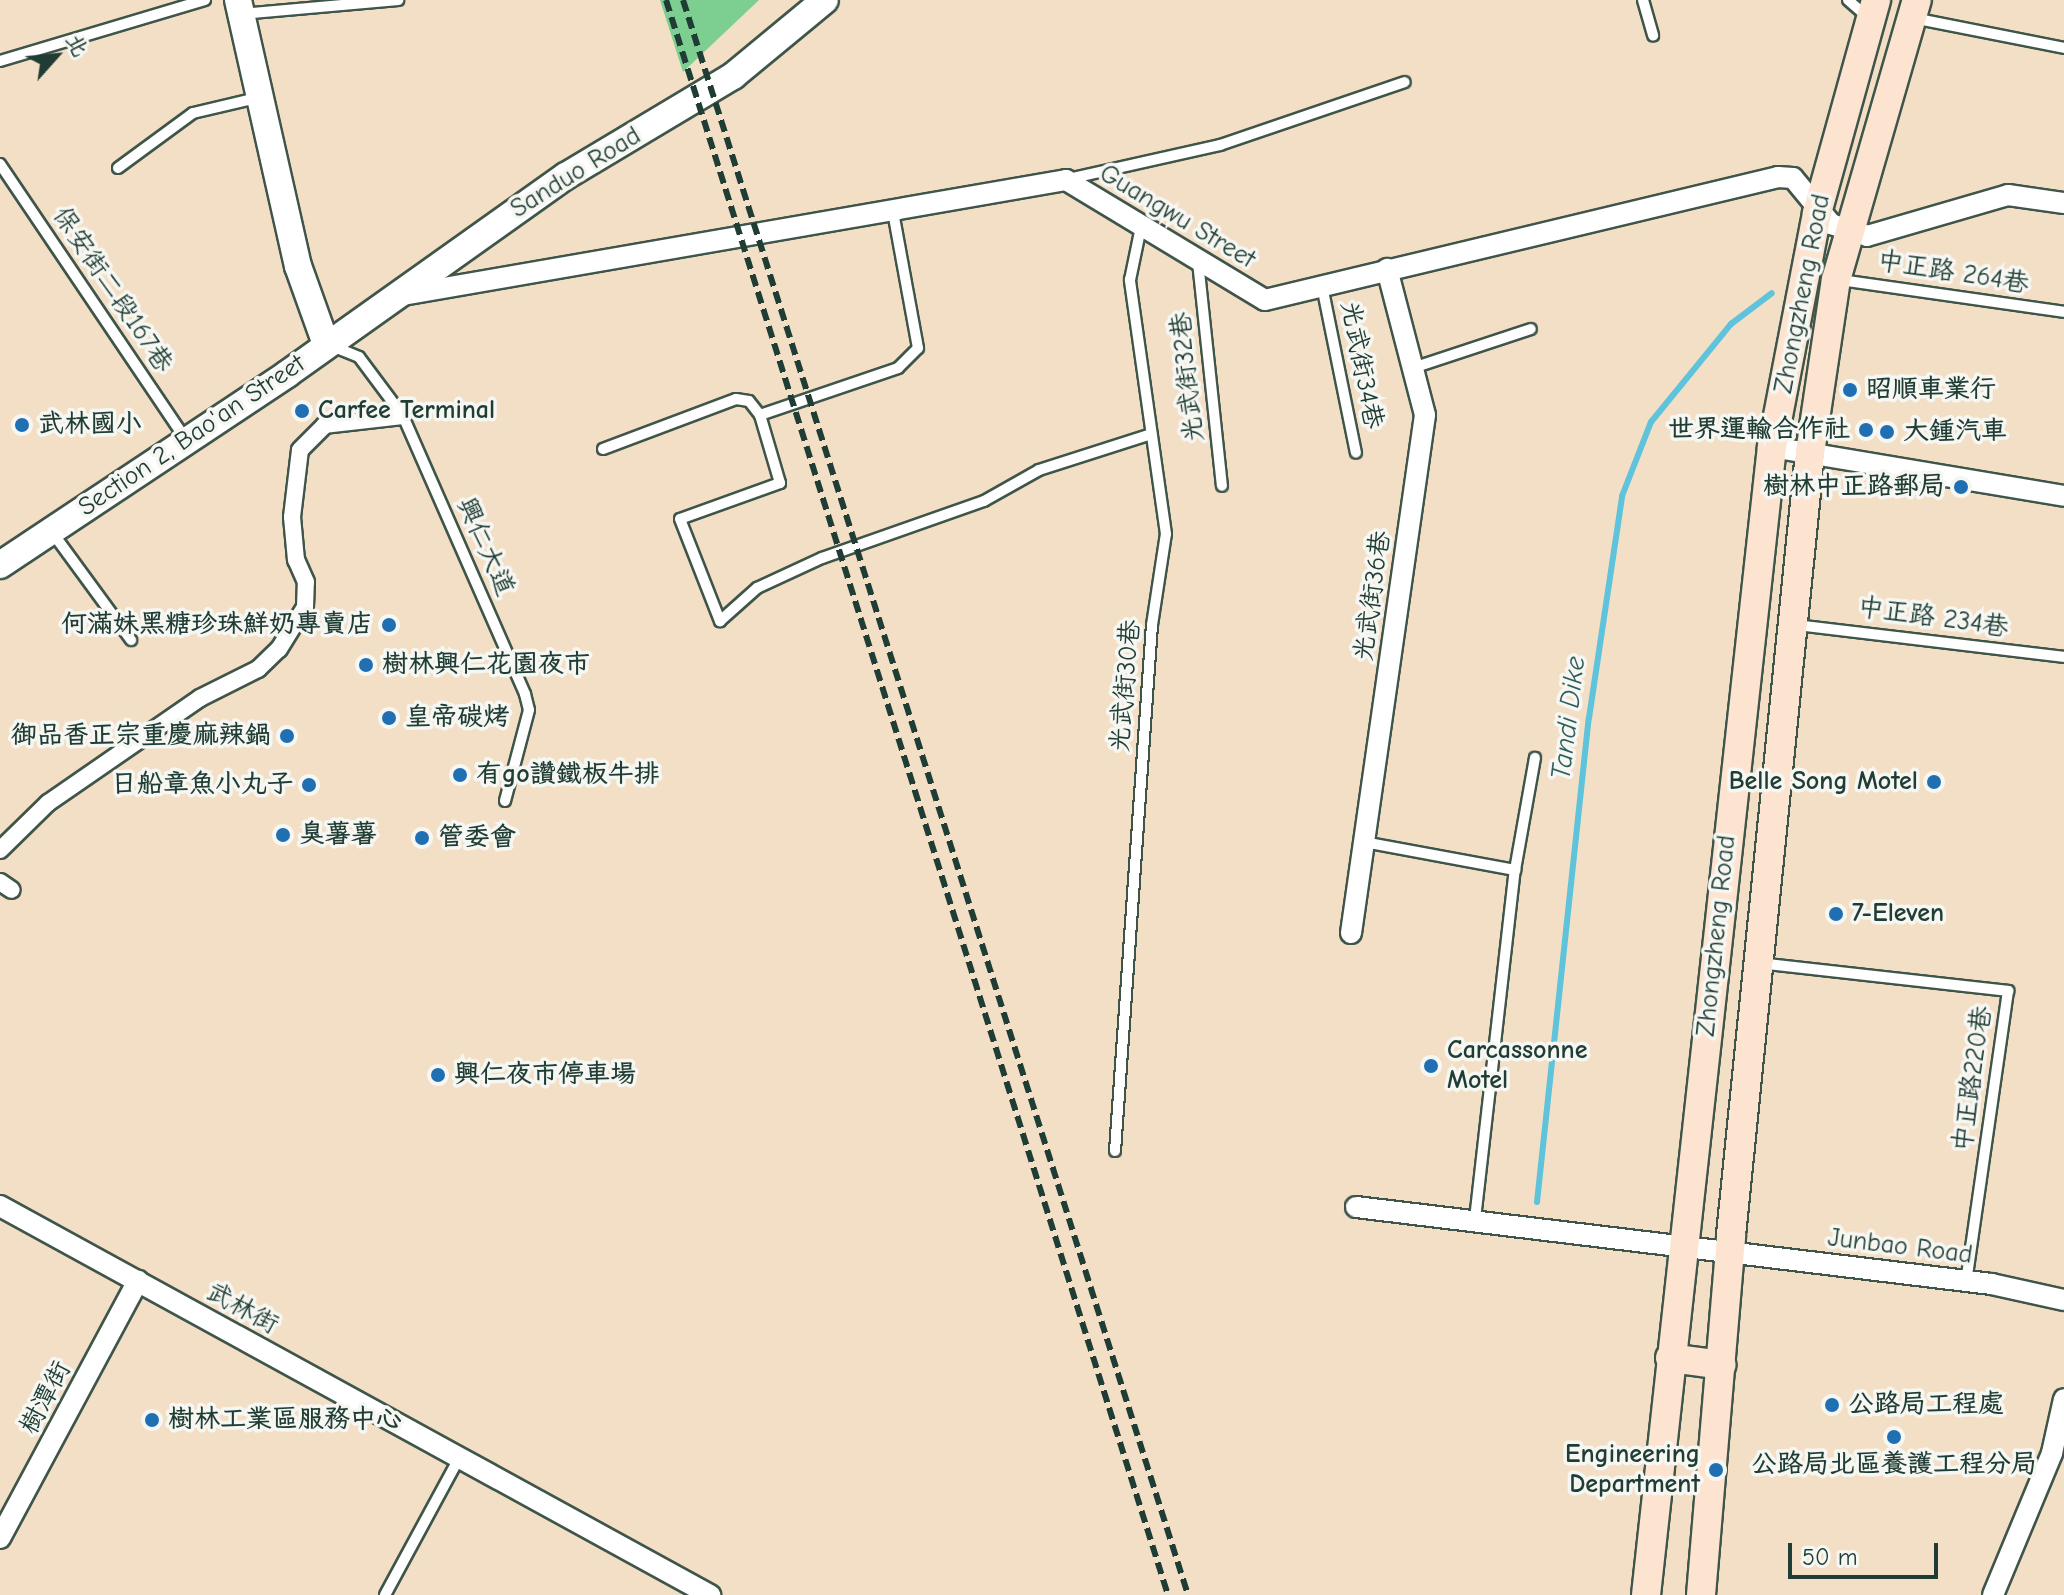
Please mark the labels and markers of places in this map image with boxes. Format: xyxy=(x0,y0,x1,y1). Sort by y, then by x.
place label: 昭順車業行 xyxy=(1866,374,1996,406)
marker: 昭順車業行 xyxy=(1841,381,1859,399)
place label: Carfee Terminal xyxy=(318,395,495,427)
marker: Carfee Terminal xyxy=(293,402,311,420)
place label: 武林國小 xyxy=(38,409,142,441)
place label: 世界運輸合作社 xyxy=(1668,414,1850,446)
marker: 武林國小 xyxy=(13,416,31,434)
place label: 大鍾汽車 xyxy=(1903,416,2007,448)
marker: 世界運輸合作社 xyxy=(1857,421,1875,439)
marker: 大鍾汽車 xyxy=(1878,423,1896,441)
place label: 樹林中正路郵局 xyxy=(1763,471,1945,503)
marker: 樹林中正路郵局 xyxy=(1952,478,1970,496)
place label: 何滿妹黑糖珍珠鮮奶專賣店 xyxy=(61,609,373,641)
marker: 何滿妹黑糖珍珠鮮奶專賣店 xyxy=(380,616,398,634)
place label: 樹林興仁花園夜市 xyxy=(382,649,590,681)
marker: 樹林興仁花園夜市 xyxy=(357,656,375,674)
place label: 皇帝碳烤 xyxy=(405,702,509,734)
marker: 皇帝碳烤 xyxy=(380,709,398,727)
place label: 御品香正宗重慶麻辣鍋 xyxy=(11,720,271,752)
marker: 御品香正宗重慶麻辣鍋 xyxy=(278,727,296,745)
place label: 有go讚鐵板牛排 xyxy=(476,759,660,791)
marker: 有go讚鐵板牛排 xyxy=(451,766,469,784)
place label: Belle Song Motel xyxy=(1729,766,1918,798)
place label: 日船章魚小丸子 xyxy=(111,769,293,801)
marker: Belle Song Motel xyxy=(1925,773,1943,791)
marker: 日船章魚小丸子 xyxy=(300,776,318,794)
place label: 臭薯薯 xyxy=(299,819,377,851)
place label: 管委會 xyxy=(438,822,516,854)
marker: 臭薯薯 xyxy=(274,826,292,844)
marker: 管委會 xyxy=(413,829,431,847)
place label: 7-Eleven xyxy=(1852,898,1944,930)
marker: 7-Eleven xyxy=(1827,905,1845,923)
place label: Carcassonne Motel xyxy=(1447,1035,1588,1096)
marker: Carcassonne Motel xyxy=(1422,1057,1440,1075)
place label: 興仁夜市停車場 xyxy=(454,1059,636,1091)
marker: 興仁夜市停車場 xyxy=(429,1066,447,1084)
place label: 公路局工程處 xyxy=(1848,1389,2004,1421)
marker: 公路局工程處 xyxy=(1823,1396,1841,1414)
place label: 樹林工業區服務中心 xyxy=(168,1404,402,1436)
marker: 樹林工業區服務中心 xyxy=(143,1411,161,1429)
marker: 公路局北區養護工程分局 xyxy=(1885,1428,1903,1446)
place label: Engineering Department xyxy=(1565,1439,1700,1500)
place label: 公路局北區養護工程分局 xyxy=(1751,1449,2037,1481)
marker: Engineering Department xyxy=(1707,1461,1725,1479)

